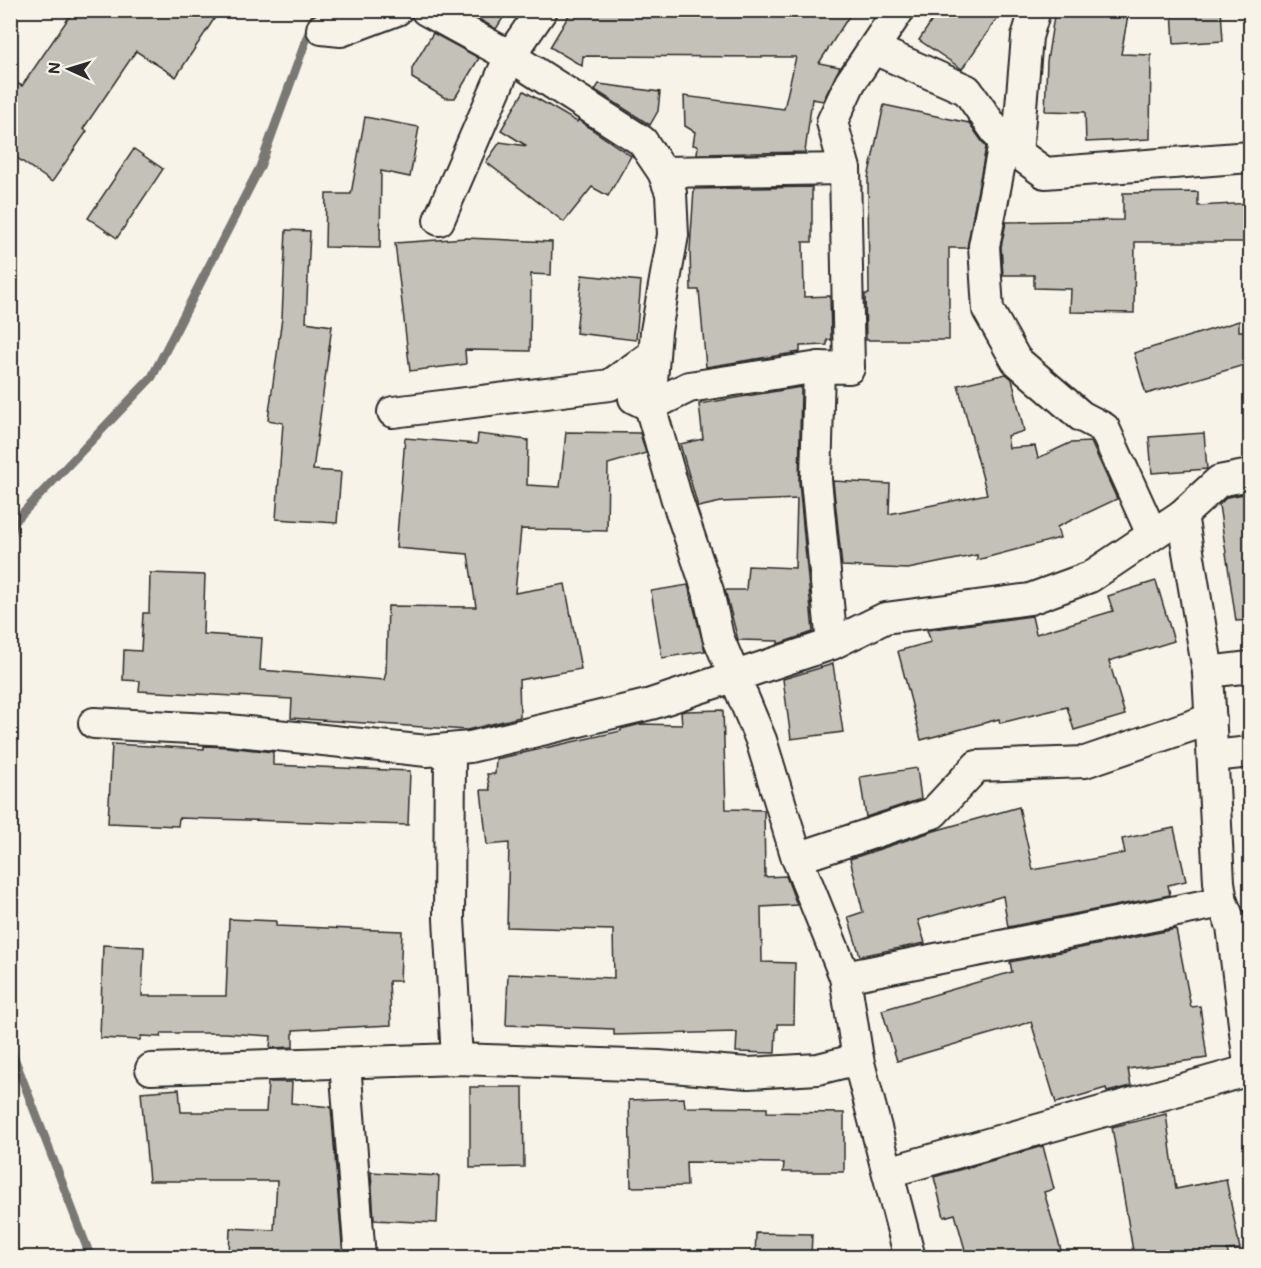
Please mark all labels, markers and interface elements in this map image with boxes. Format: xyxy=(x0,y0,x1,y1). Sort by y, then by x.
north arrow xyxy=(39,39,99,99)
text: N xyxy=(43,61,64,75)

